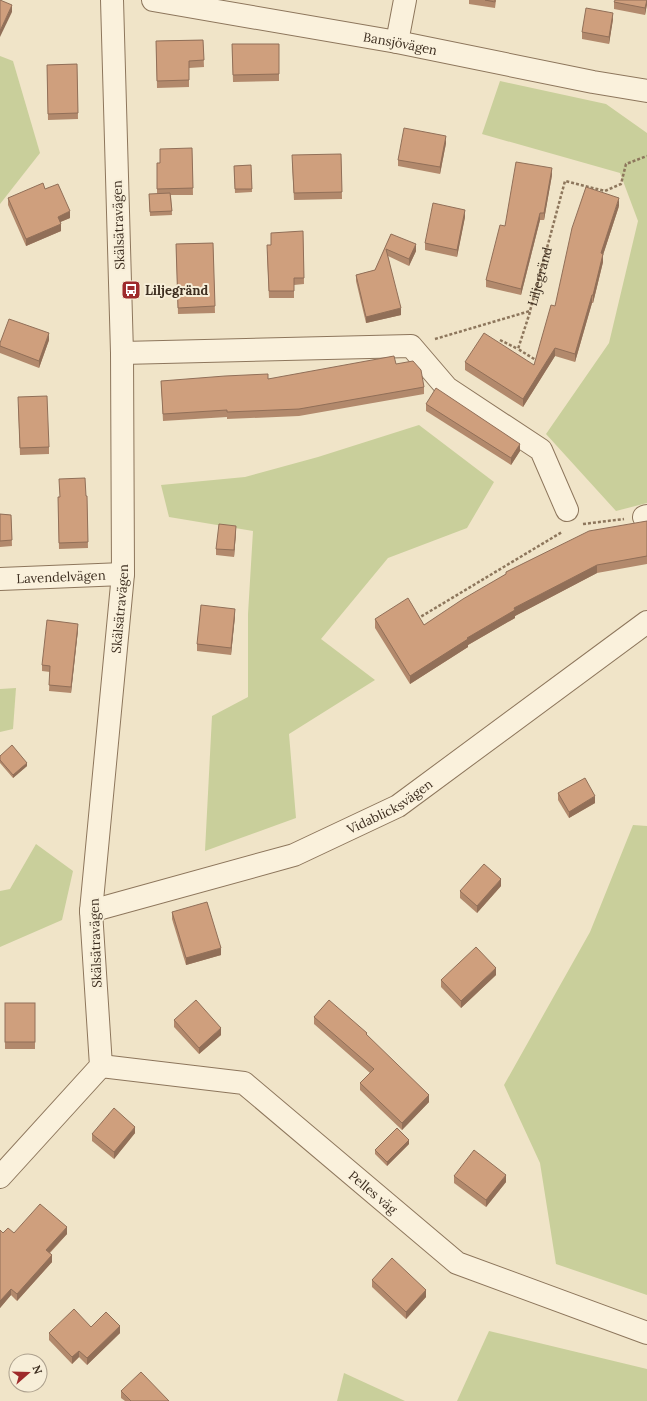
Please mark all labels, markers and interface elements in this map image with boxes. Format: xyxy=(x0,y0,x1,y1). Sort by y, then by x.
street label: Bansjövägen xyxy=(362,28,439,59)
street label: Skälsätravägen xyxy=(108,180,129,270)
street label: Liljegränd xyxy=(524,245,556,308)
bus stop icon: Liljegränd xyxy=(120,279,142,301)
place label: Liljegränd xyxy=(145,282,209,299)
street label: Skälsätravägen xyxy=(107,564,132,654)
street label: Lavendelvägen xyxy=(16,567,106,587)
street label: Vidablicksvägen xyxy=(343,775,436,838)
street label: Skälsätravägen xyxy=(85,898,106,988)
street label: Pelles väg xyxy=(345,1167,401,1218)
north arrow xyxy=(8,1353,48,1393)
text: N xyxy=(29,1363,46,1376)

